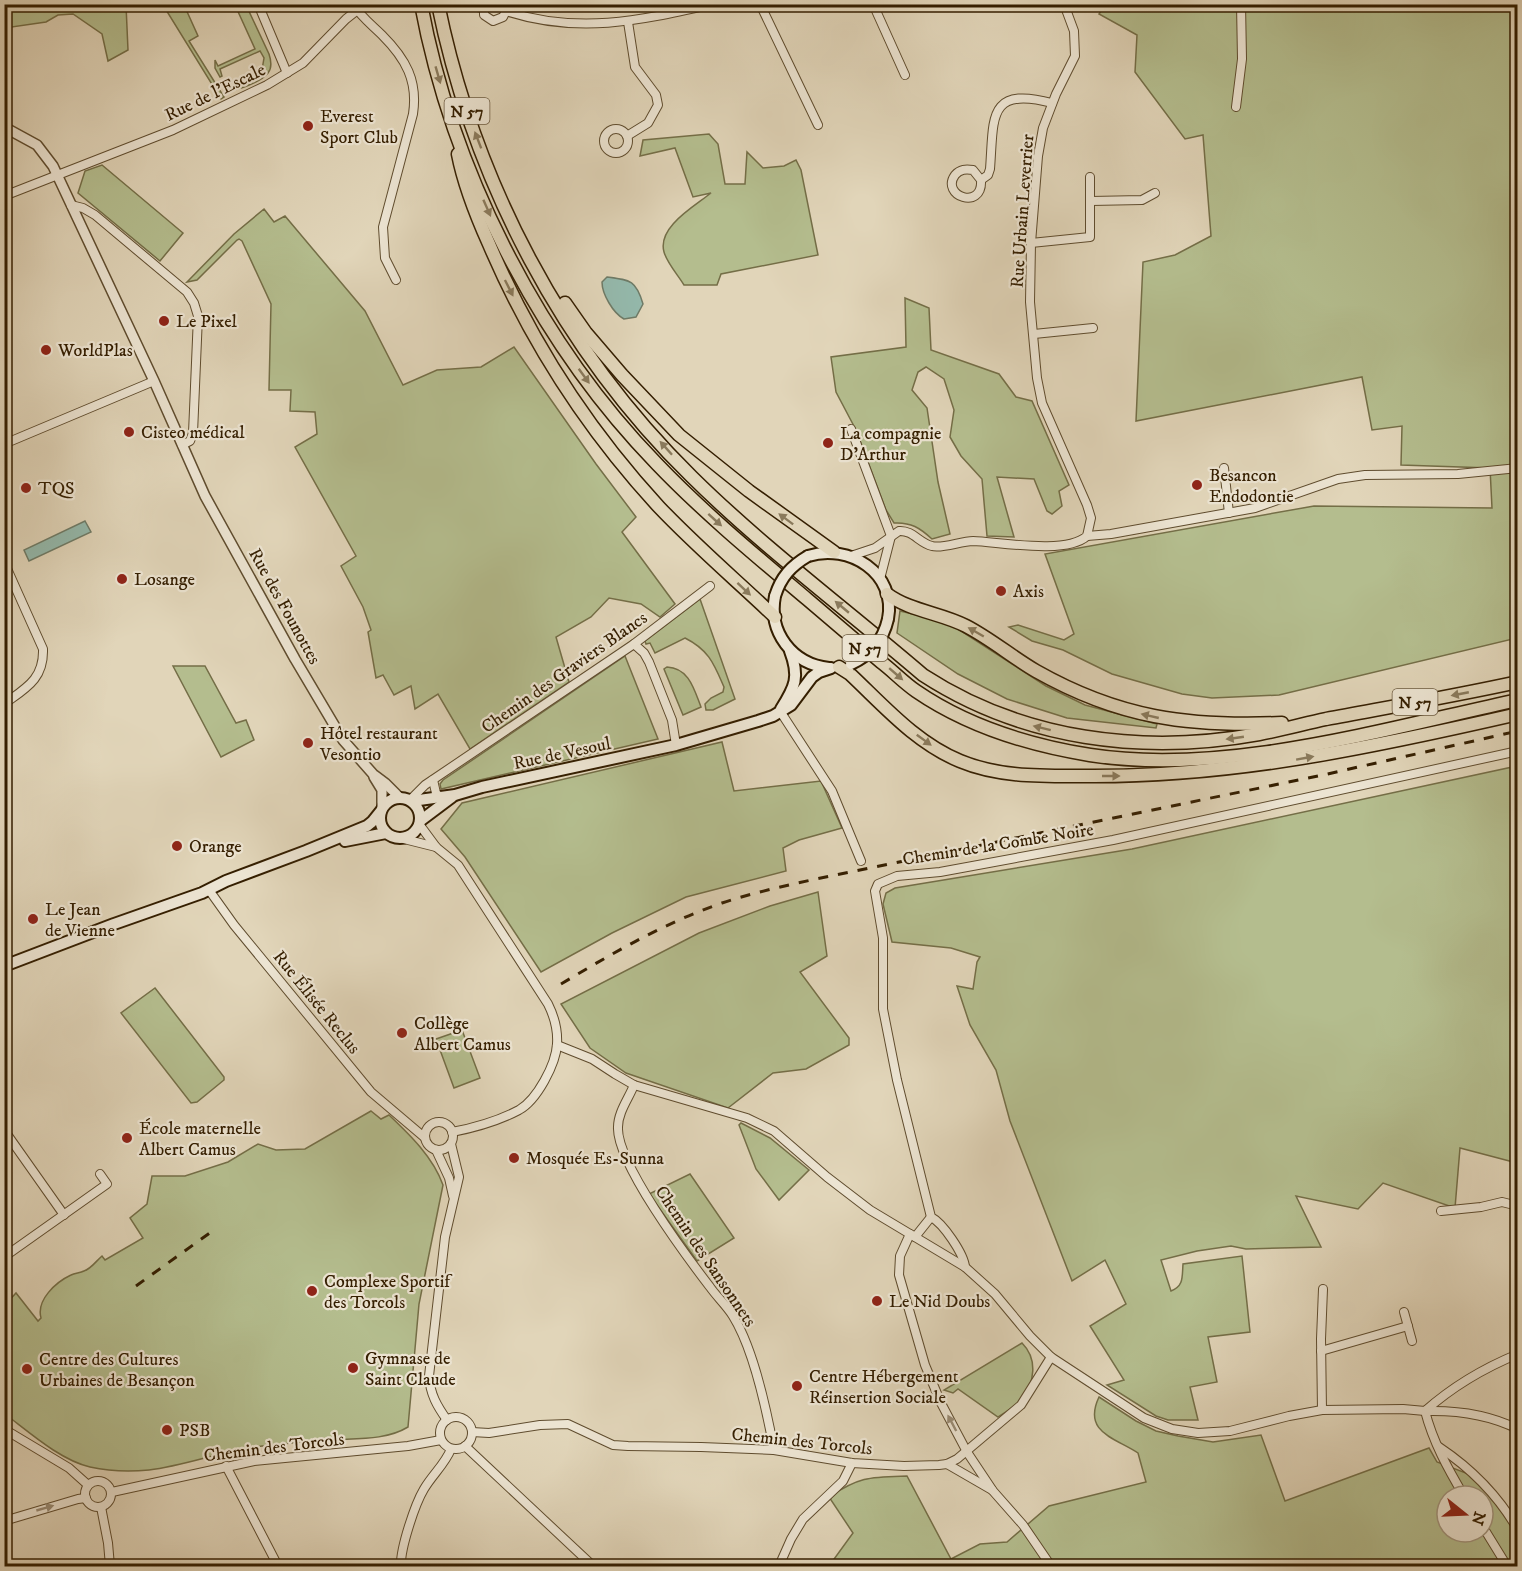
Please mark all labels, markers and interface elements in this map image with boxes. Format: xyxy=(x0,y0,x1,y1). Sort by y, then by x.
street label: Rue de l'Escale xyxy=(162,59,269,127)
one-way arrow xyxy=(434,66,443,84)
road number: N 57 xyxy=(444,98,490,124)
place label: Everest Sport Club xyxy=(320,106,398,149)
marker: Everest Sport Club xyxy=(301,119,315,133)
one-way arrow xyxy=(473,131,483,149)
street label: Rue Urbain Leverrier xyxy=(1007,133,1039,289)
one-way arrow xyxy=(482,199,492,217)
one-way arrow xyxy=(505,280,514,297)
place label: Le Pixel xyxy=(176,311,238,333)
marker: Le Pixel xyxy=(157,314,171,328)
place label: WorldPlas xyxy=(57,340,133,362)
marker: WorldPlas xyxy=(39,343,53,357)
one-way arrow xyxy=(578,368,590,384)
place label: Cisteo médical xyxy=(141,422,245,444)
place label: La compagnie D'Arthur xyxy=(840,423,941,466)
marker: Cisteo médical xyxy=(122,425,136,439)
marker: La compagnie D'Arthur xyxy=(821,436,835,450)
one-way arrow xyxy=(659,441,673,456)
place label: Besancon Endodontie xyxy=(1209,465,1294,508)
place label: TQS xyxy=(38,478,74,500)
marker: Besancon Endodontie xyxy=(1190,478,1204,492)
marker: TQS xyxy=(19,481,33,495)
one-way arrow xyxy=(707,513,722,526)
one-way arrow xyxy=(779,513,794,525)
street label: Rue des Founottes xyxy=(243,545,325,668)
place label: Losange xyxy=(134,569,195,591)
marker: Losange xyxy=(115,572,129,586)
place label: Axis xyxy=(1013,581,1044,603)
one-way arrow xyxy=(737,582,752,596)
marker: Axis xyxy=(994,584,1008,598)
one-way arrow xyxy=(834,600,850,613)
street label: Chemin des Graviers Blancs xyxy=(477,607,652,738)
one-way arrow xyxy=(967,627,984,637)
road number: N 57 xyxy=(842,635,888,661)
one-way arrow xyxy=(888,667,903,681)
road number: N 57 xyxy=(1392,689,1438,715)
one-way arrow xyxy=(1451,690,1470,699)
one-way arrow xyxy=(1141,710,1160,720)
one-way arrow xyxy=(1033,722,1051,732)
place label: Hôtel restaurant Vesontio xyxy=(319,723,438,766)
street label: Rue de Vesoul xyxy=(511,733,614,775)
one-way arrow xyxy=(1226,733,1245,742)
one-way arrow xyxy=(915,734,931,746)
marker: Hôtel restaurant Vesontio xyxy=(301,736,315,750)
one-way arrow xyxy=(1296,754,1315,763)
one-way arrow xyxy=(1102,772,1121,781)
street label: Chemin de la Combe Noire xyxy=(901,819,1095,871)
place label: Orange xyxy=(189,836,242,858)
marker: Orange xyxy=(170,839,184,853)
place label: Le Jean de Vienne xyxy=(45,899,115,942)
marker: Le Jean de Vienne xyxy=(26,912,40,926)
street label: Rue Élisée Reclus xyxy=(268,946,365,1059)
place label: Collège Albert Camus xyxy=(414,1013,511,1056)
marker: Collège Albert Camus xyxy=(395,1026,409,1040)
place label: École maternelle Albert Camus xyxy=(139,1118,261,1161)
marker: École maternelle Albert Camus xyxy=(120,1131,134,1145)
place label: Mosquée Es-Sunna xyxy=(526,1148,664,1170)
marker: Mosquée Es-Sunna xyxy=(507,1151,521,1165)
street label: Chemin des Sansonnets xyxy=(650,1182,761,1331)
place label: Complexe Sportif des Torcols xyxy=(324,1271,453,1314)
marker: Complexe Sportif des Torcols xyxy=(305,1284,319,1298)
place label: Le Nid Doubs xyxy=(889,1291,990,1313)
marker: Le Nid Doubs xyxy=(870,1294,884,1308)
place label: Gymnase de Saint Claude xyxy=(365,1348,456,1391)
place label: Centre des Cultures Urbaines de Besançon xyxy=(39,1349,195,1392)
marker: Gymnase de Saint Claude xyxy=(346,1361,360,1375)
marker: Centre des Cultures Urbaines de Besançon xyxy=(20,1362,34,1376)
place label: Centre Hébergement Réinsertion Sociale xyxy=(809,1366,959,1409)
marker: Centre Hébergement Réinsertion Sociale xyxy=(790,1379,804,1393)
one-way arrow xyxy=(947,1414,957,1431)
place label: PSB xyxy=(179,1420,210,1442)
marker: PSB xyxy=(160,1423,174,1437)
street label: Chemin des Torcols xyxy=(730,1424,873,1460)
street label: Chemin des Torcols xyxy=(203,1428,346,1468)
north arrow xyxy=(1435,1484,1495,1544)
one-way arrow xyxy=(36,1503,54,1512)
text: N xyxy=(1467,1509,1490,1528)

